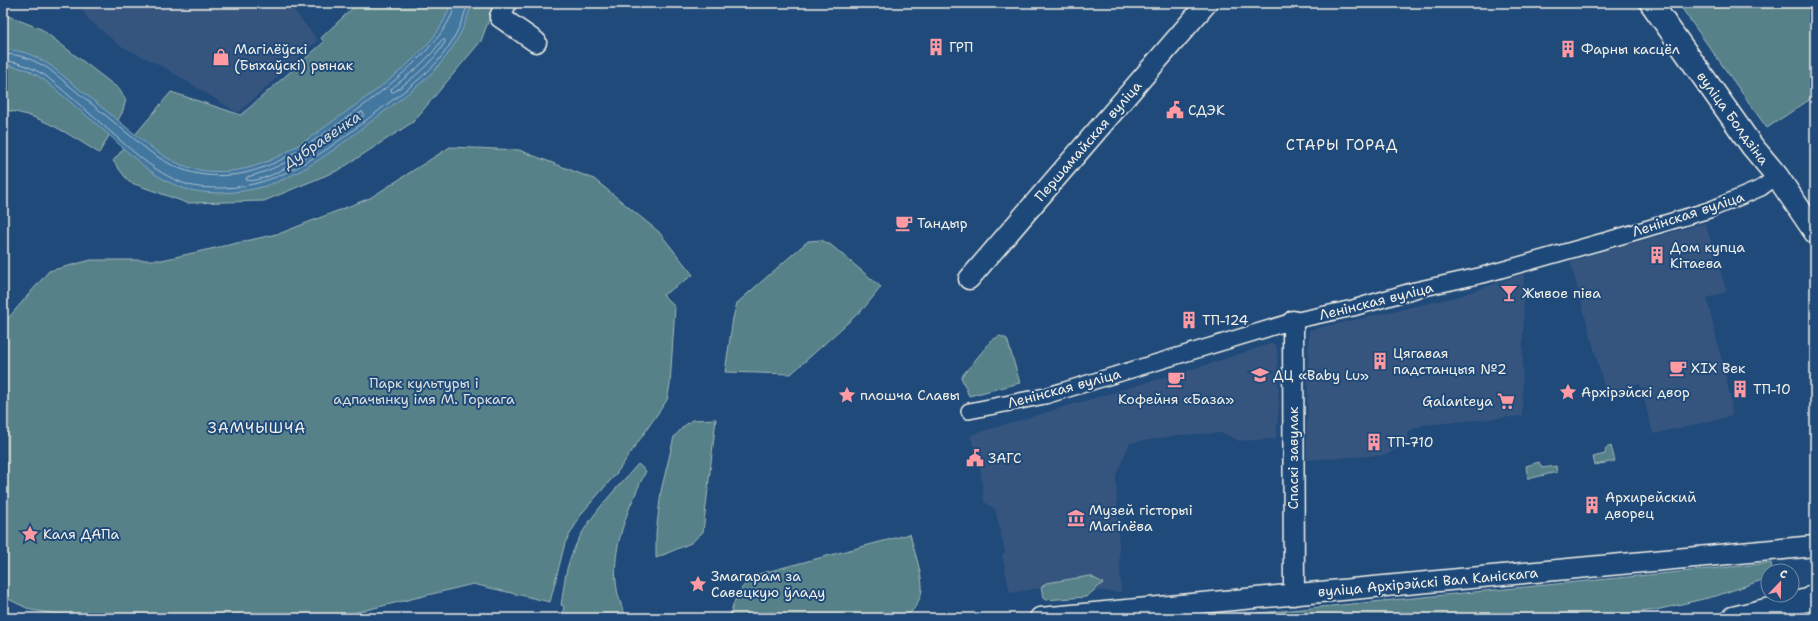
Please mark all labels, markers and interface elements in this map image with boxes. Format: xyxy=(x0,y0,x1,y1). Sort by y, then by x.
building icon: ГРП xyxy=(926,37,946,57)
place label: ГРП xyxy=(949,38,973,56)
building icon: Фарны касцёл xyxy=(1558,39,1578,59)
place label: Магілёўскі (Быхаўскі) рынак xyxy=(234,40,354,74)
place label: Фарны касцёл xyxy=(1581,40,1680,58)
shop icon: Магілёўскі (Быхаўскі) рынак xyxy=(211,47,231,67)
street label: вуліца Болдзіна xyxy=(1693,68,1773,169)
street label: Першамайская вуліца xyxy=(1031,77,1146,205)
public building icon: СДЭК xyxy=(1165,100,1185,120)
place label: СДЭК xyxy=(1188,101,1225,119)
water label: Дубравенка xyxy=(278,107,365,174)
district label: СТАРЫ ГОРАД xyxy=(1286,135,1398,155)
street label: Ленінская вуліца xyxy=(1630,187,1747,241)
cafe icon: Тандыр xyxy=(894,213,914,233)
place label: Тандыр xyxy=(917,214,968,232)
place label: Дом купца Кітаева xyxy=(1670,238,1745,272)
building icon: Дом купца Кітаева xyxy=(1647,245,1667,265)
street label: Ленінская вуліца xyxy=(1317,278,1435,324)
bar icon: Жывое піва xyxy=(1499,283,1519,303)
place label: Жывое піва xyxy=(1522,284,1601,302)
building icon: ТП-124 xyxy=(1179,310,1199,330)
place label: ТП-124 xyxy=(1202,311,1249,329)
place label: Цягавая падстанцыя №2 xyxy=(1393,344,1507,378)
building icon: Цягавая падстанцыя №2 xyxy=(1370,351,1390,371)
cafe icon: XIX Век xyxy=(1668,358,1688,378)
place label: XIX Век xyxy=(1691,359,1746,377)
street label: Ленінская вуліца xyxy=(1005,364,1123,412)
school or university icon: ДЦ «Baby Lu» xyxy=(1250,365,1270,385)
place label: ДЦ «Baby Lu» xyxy=(1273,366,1369,384)
cafe icon: Кофейня «База» xyxy=(1166,369,1186,389)
park label: Парк культуры і адпачынку імя М. Горкага xyxy=(333,374,515,408)
building icon: ТП-10 xyxy=(1730,379,1750,399)
place label: ТП-10 xyxy=(1753,380,1791,398)
place icon: Архірэйскі двор xyxy=(1558,382,1578,402)
place label: Архірэйскі двор xyxy=(1581,383,1690,401)
place icon: плошча Славы xyxy=(837,385,857,405)
place label: плошча Славы xyxy=(860,386,960,404)
place label: Кофейня «База» xyxy=(1118,390,1234,408)
supermarket icon: Galanteya xyxy=(1496,391,1516,411)
place label: Galanteya xyxy=(1422,392,1493,410)
street label: Спаскі завулак xyxy=(1284,406,1302,509)
district label: ЗАМЧЫШЧА xyxy=(208,418,306,438)
building icon: ТП-710 xyxy=(1364,432,1384,452)
place label: ТП-710 xyxy=(1387,433,1434,451)
public building icon: ЗАГС xyxy=(965,448,985,468)
place label: ЗАГС xyxy=(988,449,1021,467)
place label: Архирейский дворец xyxy=(1605,488,1696,522)
building icon: Архирейский дворец xyxy=(1582,495,1602,515)
place label: Музей гісторыі Магілёва xyxy=(1089,501,1193,535)
museum icon: Музей гісторыі Магілёва xyxy=(1066,508,1086,528)
place icon: Каля ДАПа xyxy=(20,524,40,544)
place label: Каля ДАПа xyxy=(43,525,120,543)
street label: вуліца Архірэйскі Вал Каніскага xyxy=(1317,563,1539,601)
north arrow xyxy=(1760,563,1800,603)
text: С xyxy=(1778,566,1790,583)
place label: Змагарам за Савецкую ўладу xyxy=(711,567,825,601)
place icon: Змагарам за Савецкую ўладу xyxy=(688,574,708,594)

